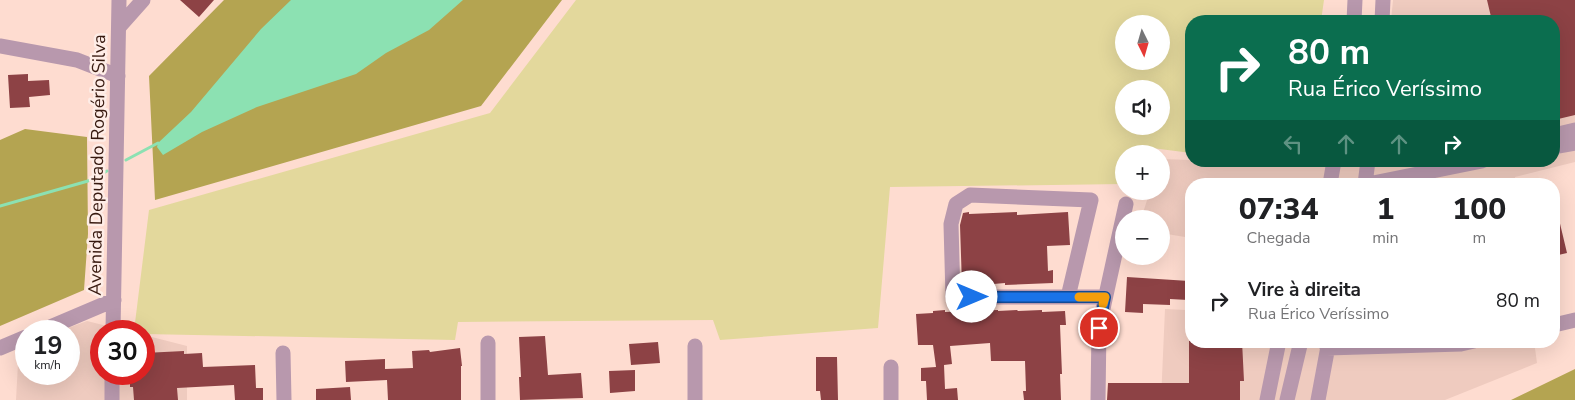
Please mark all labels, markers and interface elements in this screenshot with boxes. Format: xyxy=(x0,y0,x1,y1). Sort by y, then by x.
north arrow xyxy=(1115,15,1170,70)
map controls xyxy=(1115,15,1170,265)
text: 80 m xyxy=(1288,29,1370,76)
street label: Avenida Deputado Rogério Silva xyxy=(83,34,111,296)
icon: right xyxy=(1205,35,1270,100)
text: Rua Érico Veríssimo xyxy=(1288,74,1482,104)
button: sound xyxy=(1115,80,1170,135)
icon: left xyxy=(1279,130,1307,158)
icon: ahead xyxy=(1332,130,1360,158)
icon: ahead xyxy=(1385,130,1413,158)
icon: right xyxy=(1438,130,1466,158)
button: + xyxy=(1115,145,1170,200)
text: 07:34 xyxy=(1239,189,1318,230)
text: 1 xyxy=(1376,189,1394,230)
text: 100 xyxy=(1452,189,1506,230)
button: − xyxy=(1115,210,1170,265)
text: Chegada xyxy=(1247,227,1311,249)
text: min xyxy=(1372,227,1399,249)
text: m xyxy=(1472,227,1486,249)
position arrow xyxy=(945,270,997,322)
text: Vire à direita xyxy=(1248,277,1361,303)
icon: right xyxy=(1205,287,1233,315)
text: 80 m xyxy=(1496,288,1540,314)
text: Rua Érico Veríssimo xyxy=(1248,303,1389,325)
pin xyxy=(1078,307,1120,349)
icon: arrive xyxy=(1085,314,1113,342)
speed limit sign: 30 xyxy=(90,320,155,385)
text: 19 xyxy=(32,329,63,363)
text: km/h xyxy=(34,357,61,373)

